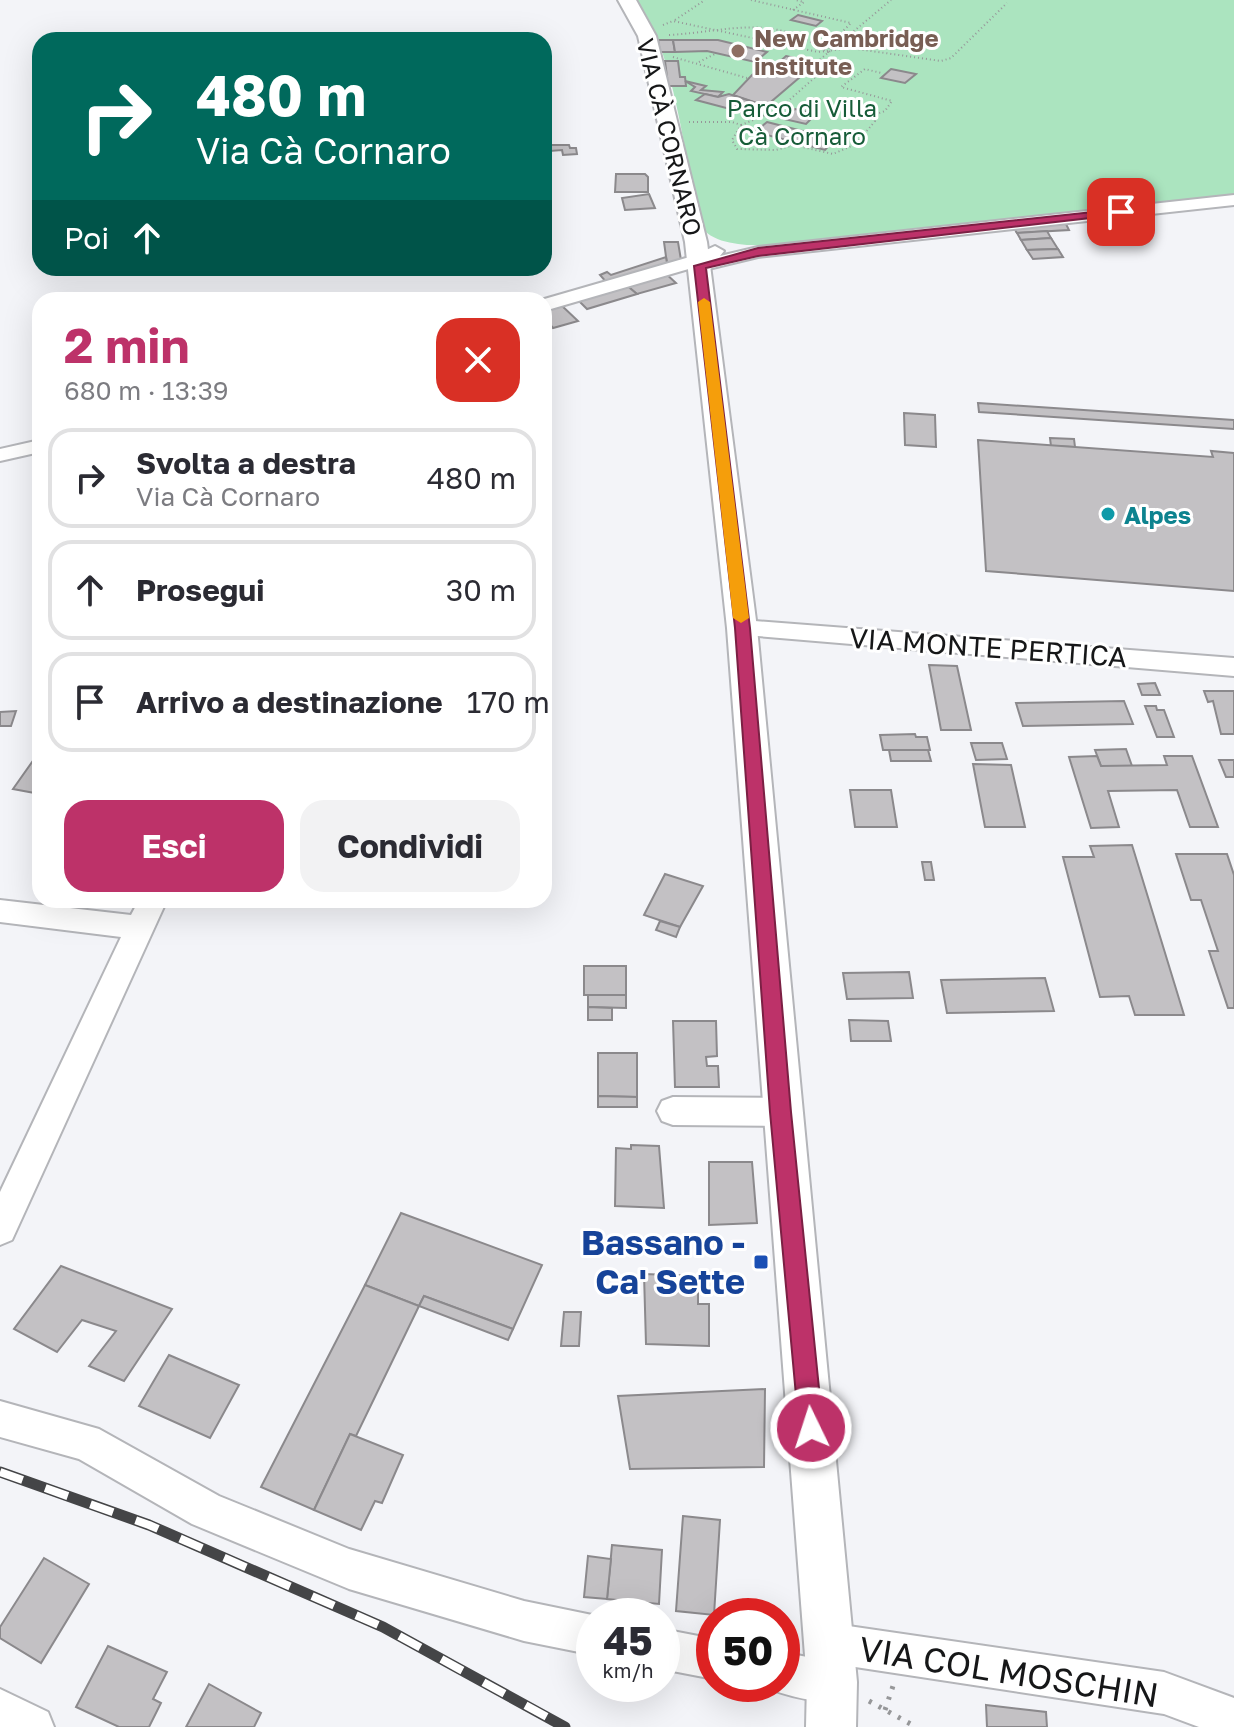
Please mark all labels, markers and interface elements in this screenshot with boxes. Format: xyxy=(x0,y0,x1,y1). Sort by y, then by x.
place label: New Cambridge institute xyxy=(754,23,939,80)
street label: VIA CÀ CORNARO xyxy=(631,35,709,239)
marker: New Cambridge institute xyxy=(729,42,747,60)
text: 480 m xyxy=(196,61,366,128)
icon: right xyxy=(64,64,168,168)
park label: Parco di Villa Cà Cornaro xyxy=(727,93,877,150)
text: Via Cà Cornaro xyxy=(196,129,451,172)
pin xyxy=(1087,178,1155,246)
icon: arrive xyxy=(1099,190,1143,234)
icon: ahead xyxy=(125,216,169,260)
text: Poi xyxy=(64,220,109,256)
text: 2 min xyxy=(64,316,189,374)
button: close xyxy=(436,318,520,402)
text: 680 m · 13:39 xyxy=(64,375,229,406)
text: Svolta a destra xyxy=(136,445,356,481)
icon: right xyxy=(68,456,112,500)
text: 480 m xyxy=(427,460,516,496)
text: Via Cà Cornaro xyxy=(136,481,320,512)
place label: Alpes xyxy=(1124,500,1191,529)
marker: Alpes xyxy=(1099,505,1117,523)
icon: ahead xyxy=(68,568,112,612)
text: Prosegui xyxy=(136,572,264,608)
text: 30 m xyxy=(446,572,516,608)
street label: VIA MONTE PERTICA xyxy=(848,621,1128,673)
icon: arrive xyxy=(68,680,112,724)
text: Arrivo a destinazione xyxy=(136,684,443,720)
text: 170 m xyxy=(467,684,550,720)
button: Esci xyxy=(64,800,284,892)
button: Condividi xyxy=(300,800,520,892)
place label: Bassano - Ca' Sette xyxy=(581,1222,745,1301)
marker: Bassano - Ca' Sette xyxy=(752,1253,770,1271)
position arrow xyxy=(769,1386,853,1470)
speed limit sign: 50 xyxy=(696,1598,800,1702)
text: 45 xyxy=(603,1616,653,1664)
street label: VIA COL MOSCHIN xyxy=(856,1628,1162,1714)
text: km/h xyxy=(603,1658,653,1682)

